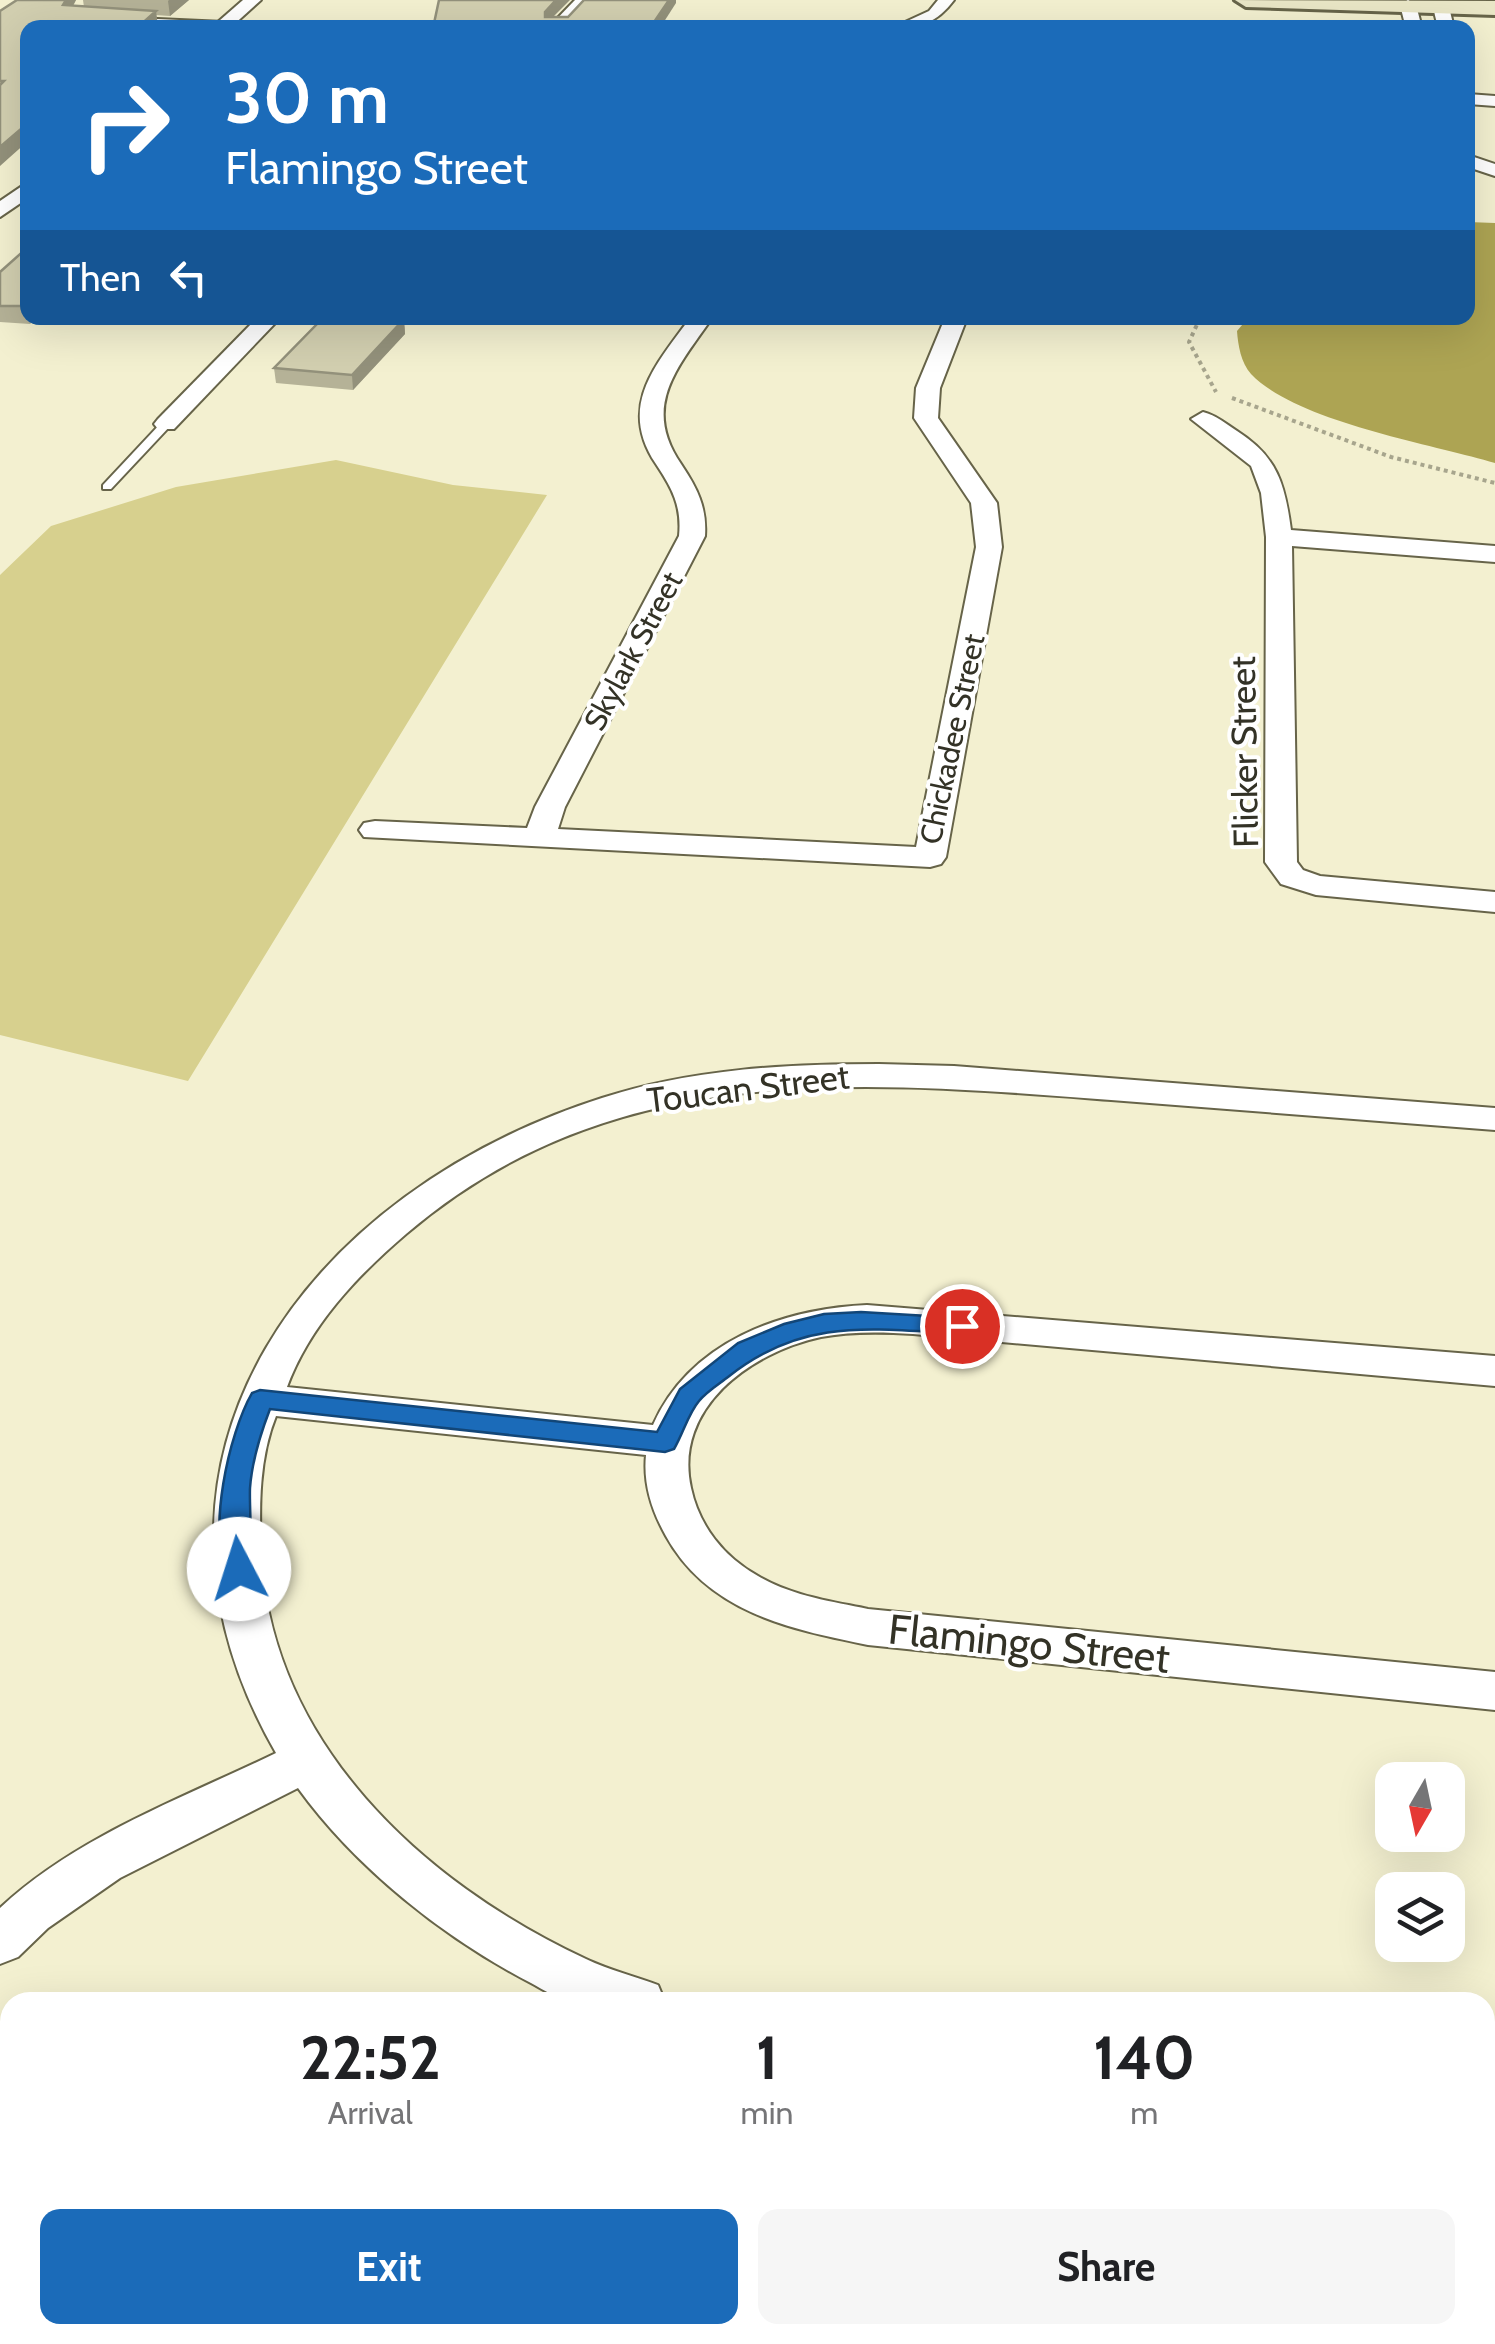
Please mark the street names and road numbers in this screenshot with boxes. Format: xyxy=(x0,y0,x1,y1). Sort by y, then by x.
street label: Skylark Street xyxy=(576,565,690,737)
street label: Chickadee Street xyxy=(912,631,992,847)
street label: Flicker Street xyxy=(1221,656,1267,848)
street label: Toucan Street xyxy=(644,1054,852,1122)
street label: Flamingo Street xyxy=(886,1602,1172,1684)

